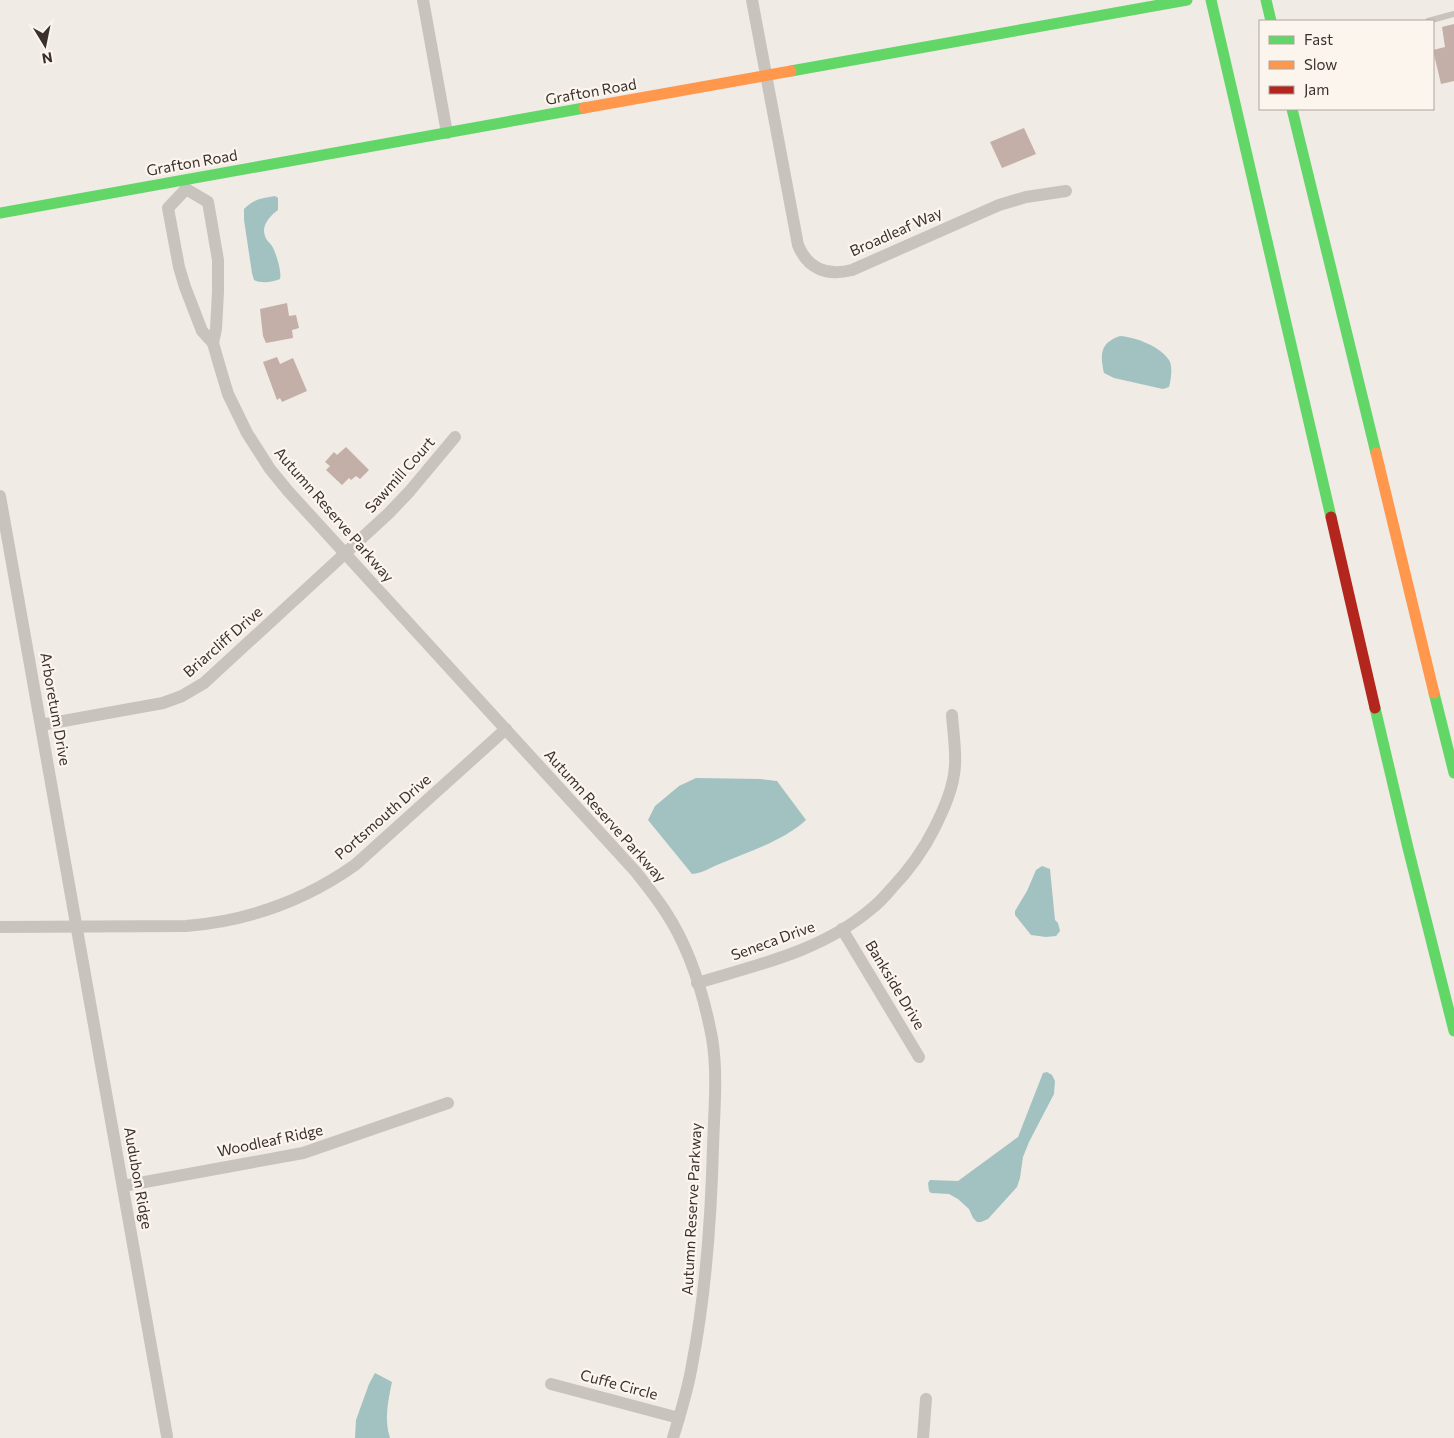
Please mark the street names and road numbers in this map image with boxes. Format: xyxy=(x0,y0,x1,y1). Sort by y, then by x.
street label: Grafton Road xyxy=(544,74,638,108)
street label: Grafton Road xyxy=(145,145,239,179)
street label: Broadleaf Way xyxy=(847,203,945,259)
street label: Sawmill Court xyxy=(361,433,438,516)
street label: Autumn Reserve Parkway xyxy=(271,443,398,586)
street label: Briarcliff Drive xyxy=(179,602,266,680)
street label: Arboretum Drive xyxy=(37,651,75,767)
street label: Autumn Reserve Parkway xyxy=(541,745,670,886)
street label: Portsmouth Drive xyxy=(331,770,434,863)
street label: Seneca Drive xyxy=(728,917,817,963)
street label: Bankside Drive xyxy=(862,937,930,1032)
street label: Woodleaf Ridge xyxy=(215,1120,324,1160)
street label: Autumn Reserve Parkway xyxy=(677,1122,705,1296)
street label: Audubon Ridge xyxy=(121,1125,157,1230)
street label: Cuffe Circle xyxy=(578,1365,660,1403)

